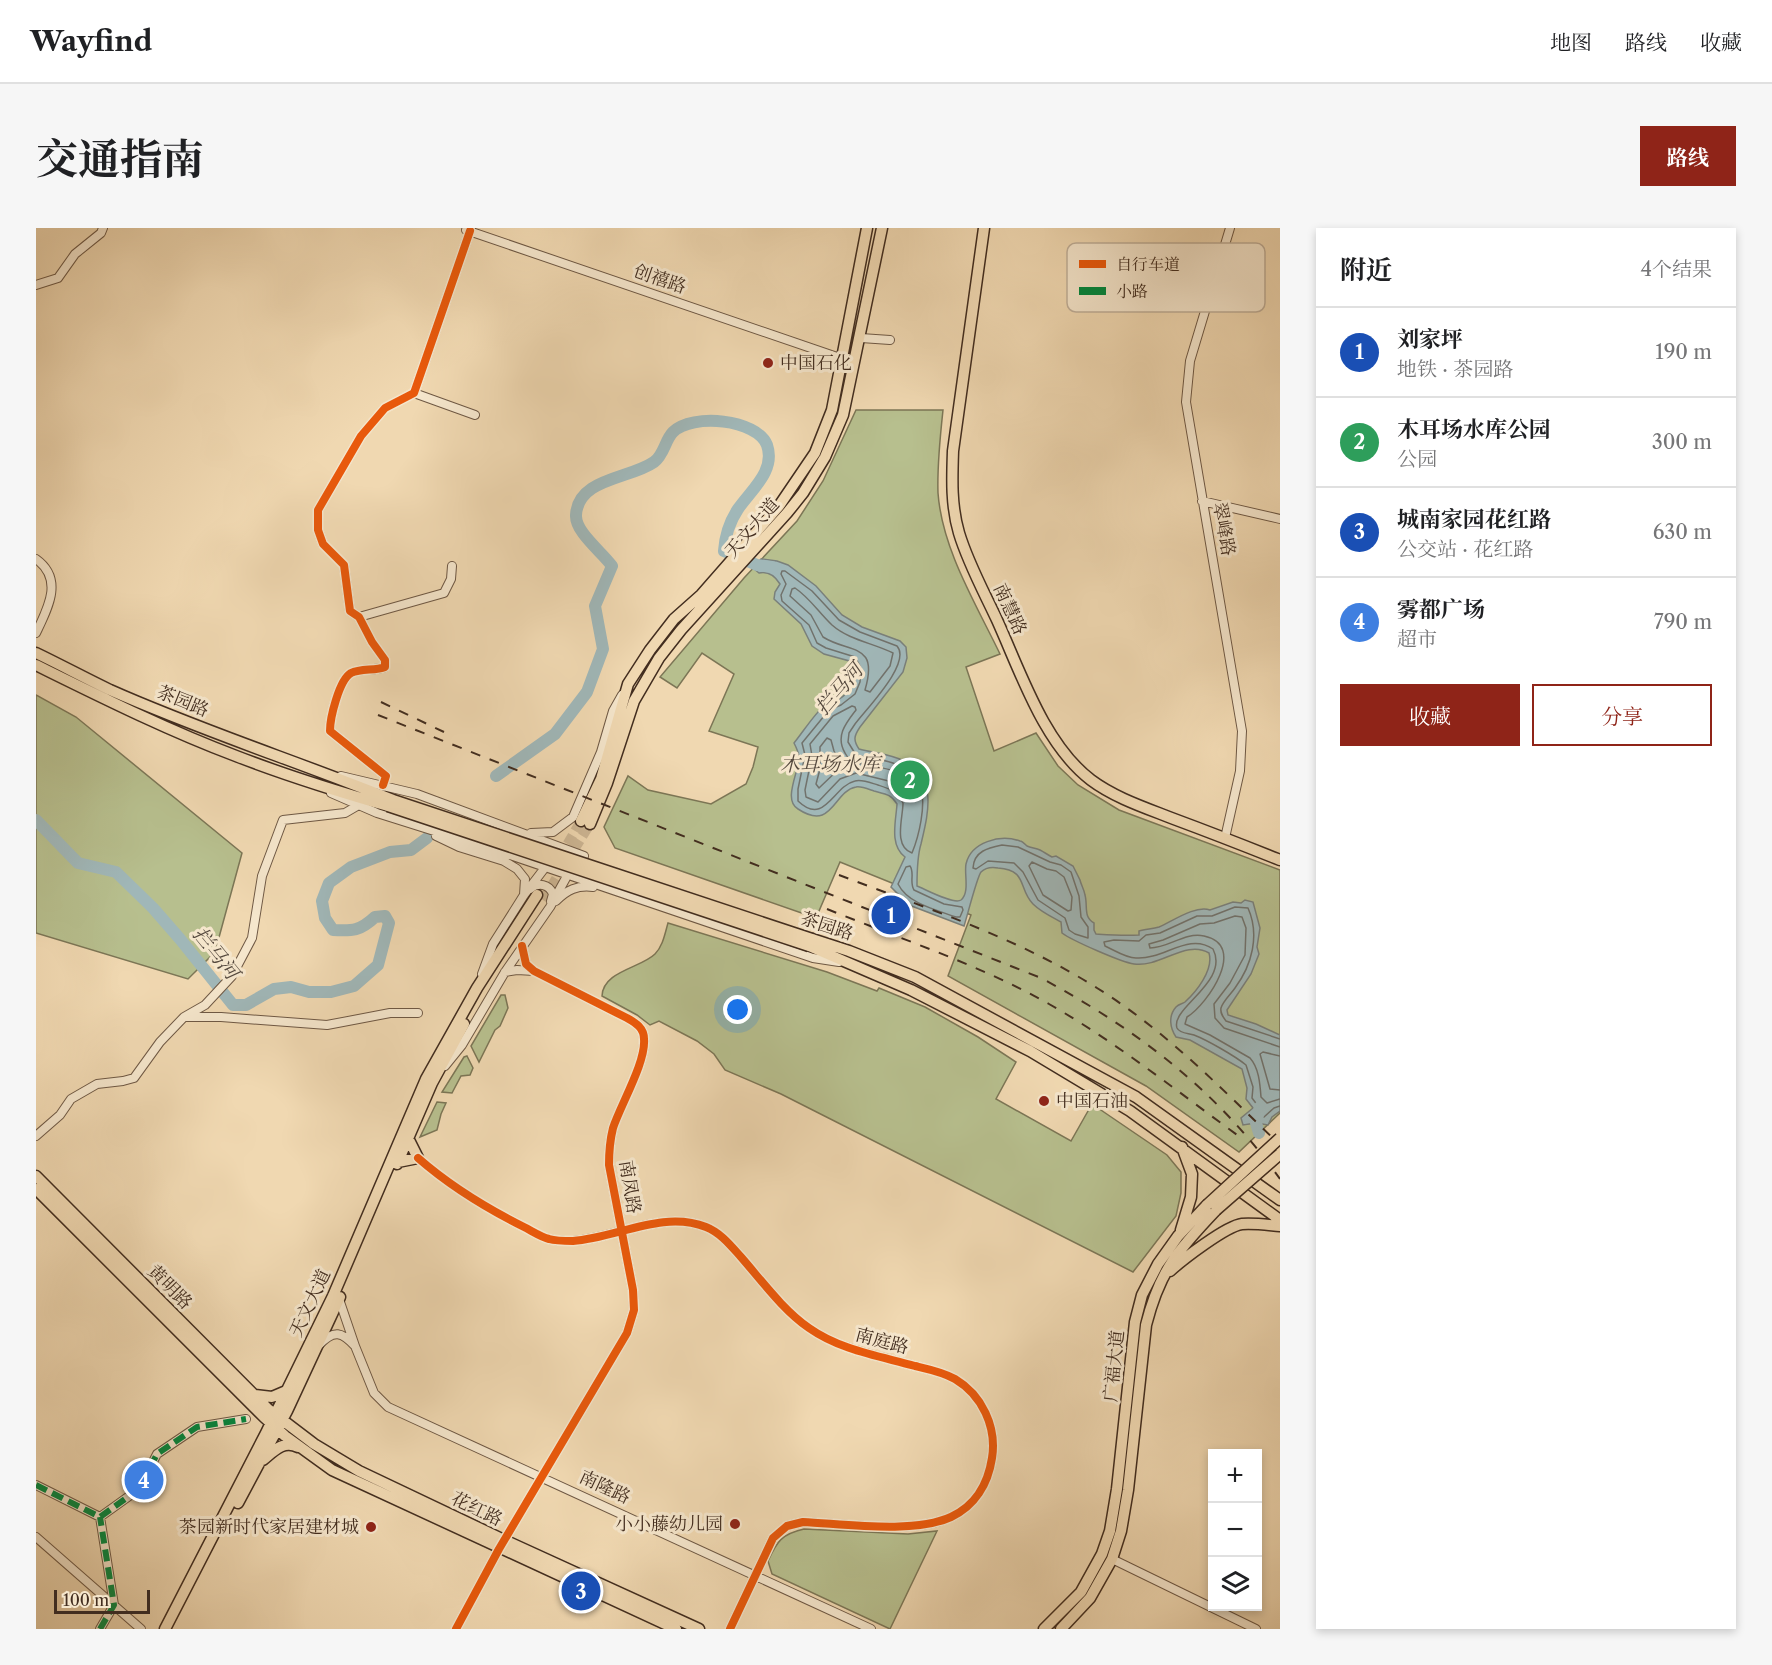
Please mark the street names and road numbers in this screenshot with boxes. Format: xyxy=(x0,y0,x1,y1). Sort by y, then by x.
street label: 创禧路 xyxy=(631,260,689,298)
street label: 天文大道 xyxy=(720,494,784,562)
street label: 翠峰路 xyxy=(1208,501,1240,557)
street label: 南慧路 xyxy=(989,580,1031,638)
street label: 茶园路 xyxy=(154,681,212,721)
street label: 茶园路 xyxy=(798,907,856,945)
street label: 南凤路 xyxy=(615,1159,645,1215)
street label: 黄明路 xyxy=(143,1260,197,1314)
street label: 天文大道 xyxy=(285,1266,335,1340)
street label: 南庭路 xyxy=(853,1323,911,1359)
street label: 广福大道 xyxy=(1099,1329,1129,1403)
street label: 南隆路 xyxy=(576,1466,634,1508)
street label: 花红路 xyxy=(448,1487,506,1531)

